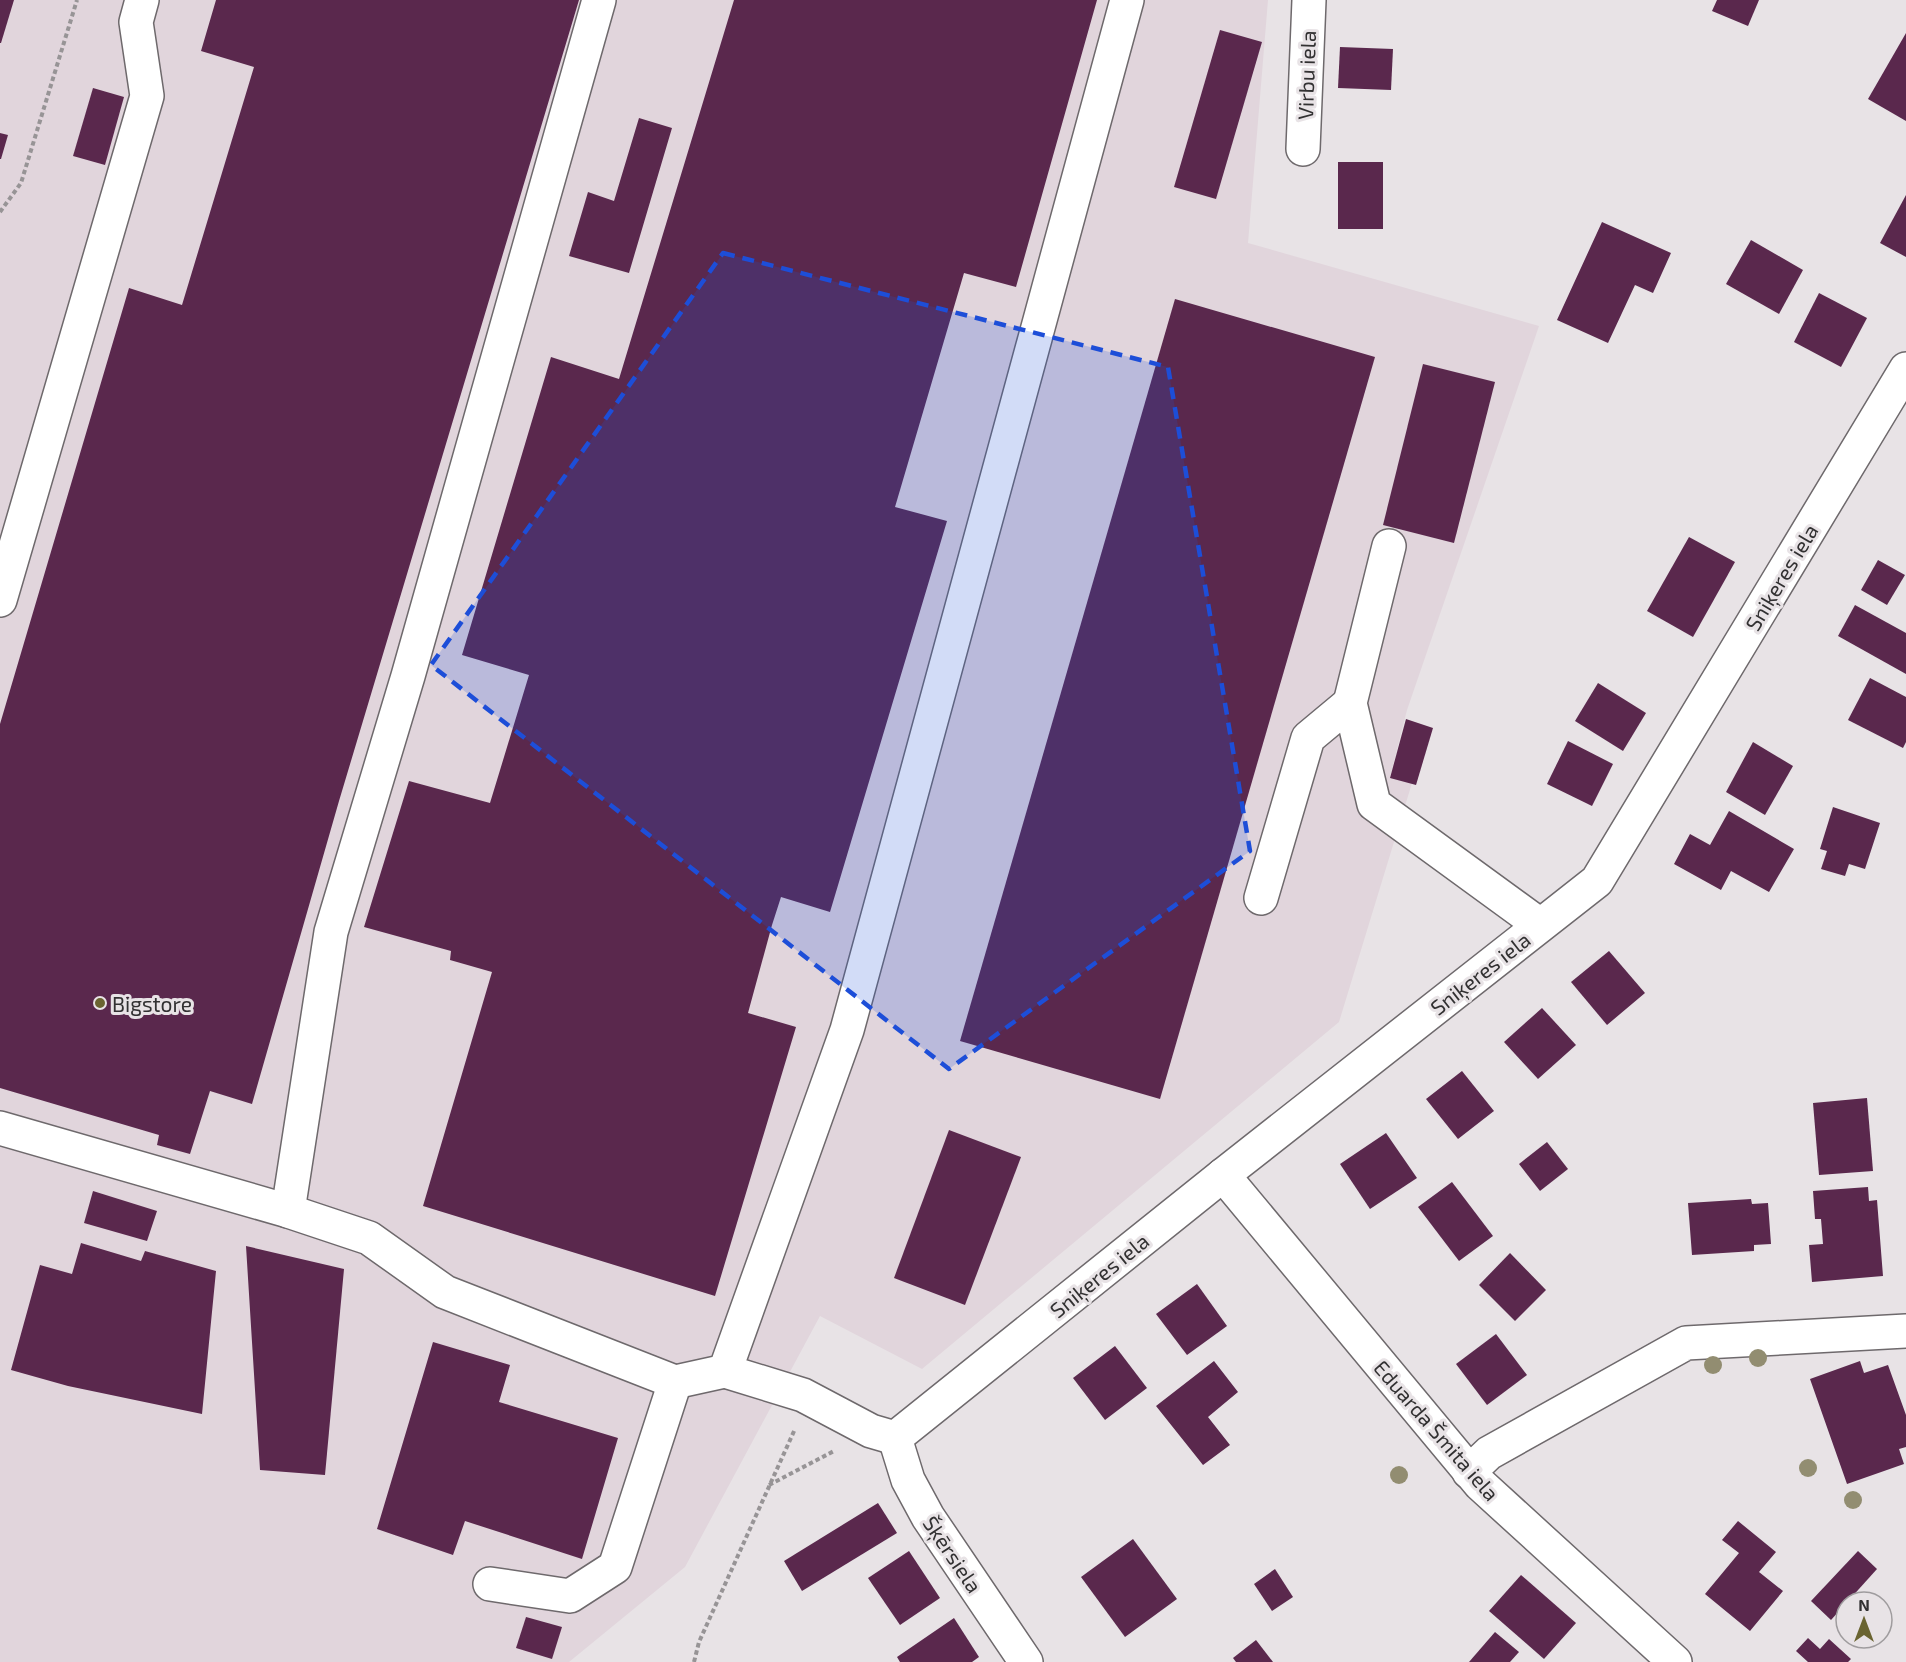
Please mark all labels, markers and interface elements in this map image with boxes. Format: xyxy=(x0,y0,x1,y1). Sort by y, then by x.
street label: Virbu iela xyxy=(1292,30,1320,120)
street label: Sniķeres iela xyxy=(1739,519,1824,636)
street label: Sniķeres iela xyxy=(1425,926,1536,1021)
place label: Bigstore xyxy=(112,991,192,1016)
marker: Bigstore xyxy=(93,996,107,1010)
street label: Sniķeres iela xyxy=(1045,1228,1155,1324)
street label: Eduarda Šmita iela xyxy=(1369,1355,1505,1505)
street label: Šķērsiela xyxy=(917,1511,988,1598)
north arrow xyxy=(1834,1590,1894,1650)
text: N xyxy=(1858,1595,1870,1614)

